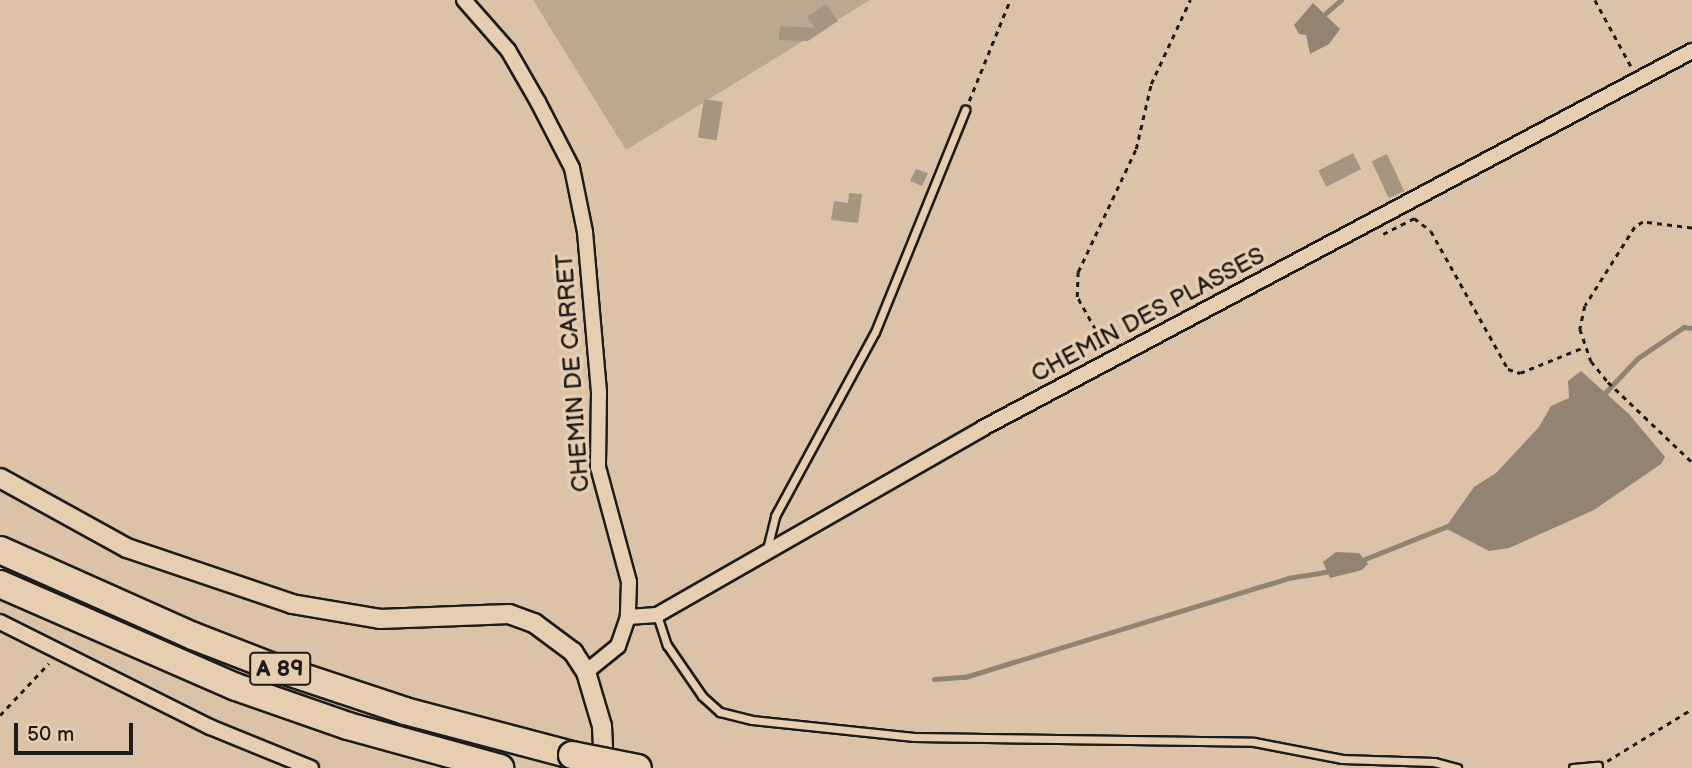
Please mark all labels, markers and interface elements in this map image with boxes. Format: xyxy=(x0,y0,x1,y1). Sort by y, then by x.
street label: CHEMIN DES PLASSES xyxy=(1026,241,1270,389)
street label: CHEMIN DE CARRET xyxy=(550,253,596,493)
road number: A 89 xyxy=(248,650,312,688)
scale bar xyxy=(18,708,136,752)
text: 50 m xyxy=(27,722,74,747)

